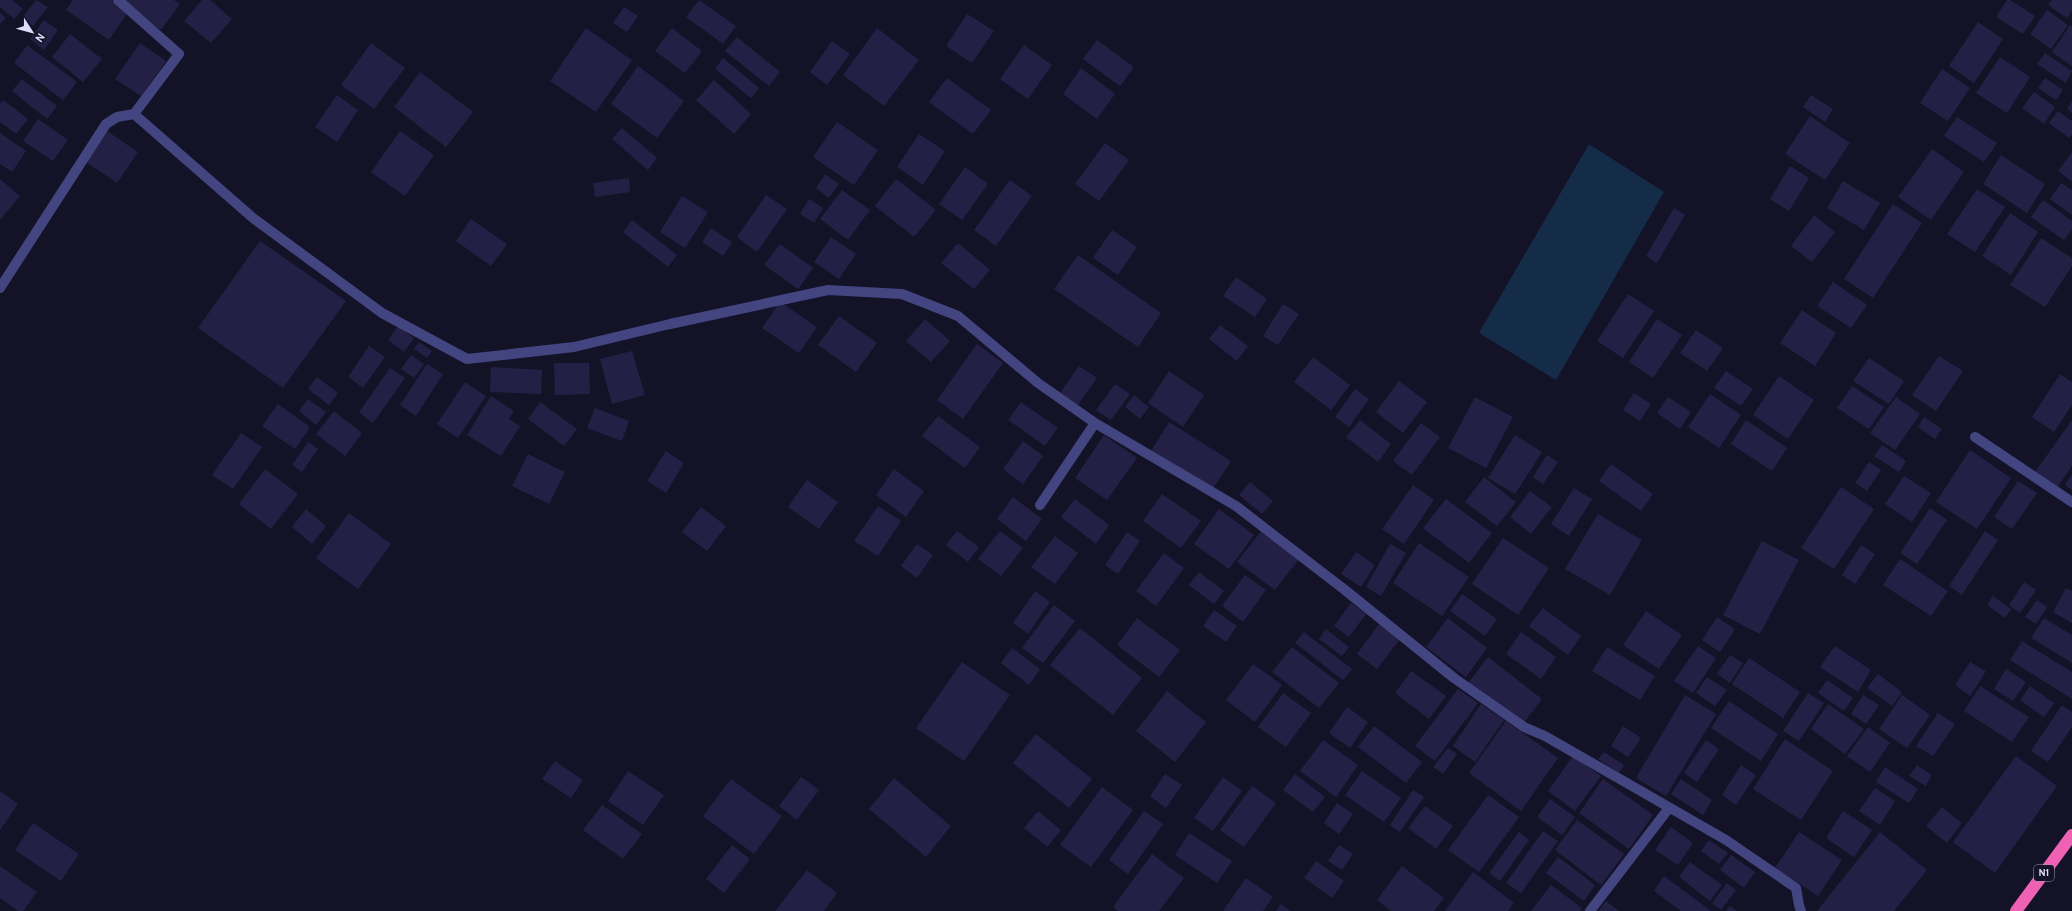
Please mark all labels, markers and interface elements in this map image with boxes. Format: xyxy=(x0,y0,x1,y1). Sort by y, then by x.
north arrow xyxy=(12,12,52,52)
text: N xyxy=(31,30,47,45)
road number: N1 xyxy=(2034,865,2054,881)

